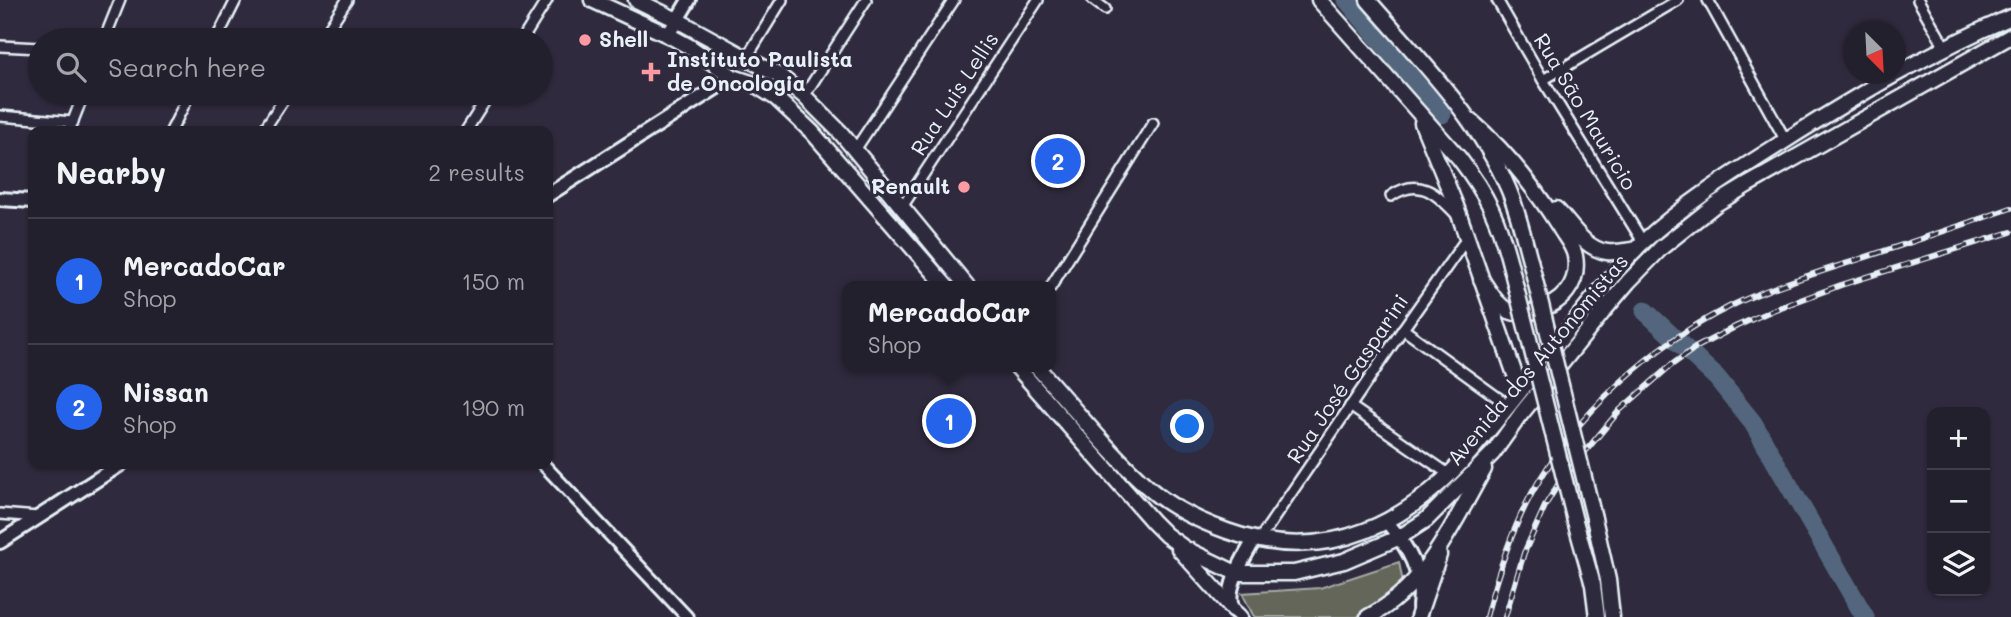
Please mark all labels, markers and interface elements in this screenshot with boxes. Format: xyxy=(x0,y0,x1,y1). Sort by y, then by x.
north arrow xyxy=(1843,21,1906,84)
place label: Shell xyxy=(599,25,648,52)
street label: Rua Luis Lellis xyxy=(904,26,1004,160)
search box xyxy=(28,28,553,105)
street label: Rua São Mauricio xyxy=(1529,28,1644,195)
marker: Shell xyxy=(577,32,593,48)
place label: Instituto Paulista de Oncologia xyxy=(667,45,853,96)
icon: search xyxy=(52,48,90,86)
text: Search here xyxy=(108,50,266,84)
marker: Instituto Paulista de Oncologia xyxy=(641,62,661,82)
pin: 2 xyxy=(1035,135,1081,187)
text: Nearby xyxy=(56,152,166,192)
text: 2 results xyxy=(428,157,525,187)
place label: Renault xyxy=(871,172,950,199)
marker: Renault xyxy=(956,179,972,195)
street label: Avenida dos Autonomistas xyxy=(1440,248,1633,470)
text: MercadoCar xyxy=(123,249,286,283)
text: 1 xyxy=(74,266,84,296)
text: 150 m xyxy=(461,266,525,296)
popup xyxy=(842,281,1056,372)
text: Shop xyxy=(123,283,177,313)
street label: Rua José Gasparini xyxy=(1280,288,1413,468)
text: MercadoCar xyxy=(868,295,1030,329)
text: Shop xyxy=(868,329,921,359)
text: Nissan xyxy=(123,375,209,409)
text: 2 xyxy=(73,392,85,422)
text: 190 m xyxy=(461,392,525,422)
pin: 1 xyxy=(926,395,972,447)
map controls xyxy=(1927,407,1990,596)
button: + xyxy=(1927,407,1990,470)
text: Shop xyxy=(123,409,177,439)
your location xyxy=(1170,409,1204,443)
button: − xyxy=(1927,470,1990,533)
button: layers xyxy=(1927,533,1990,596)

